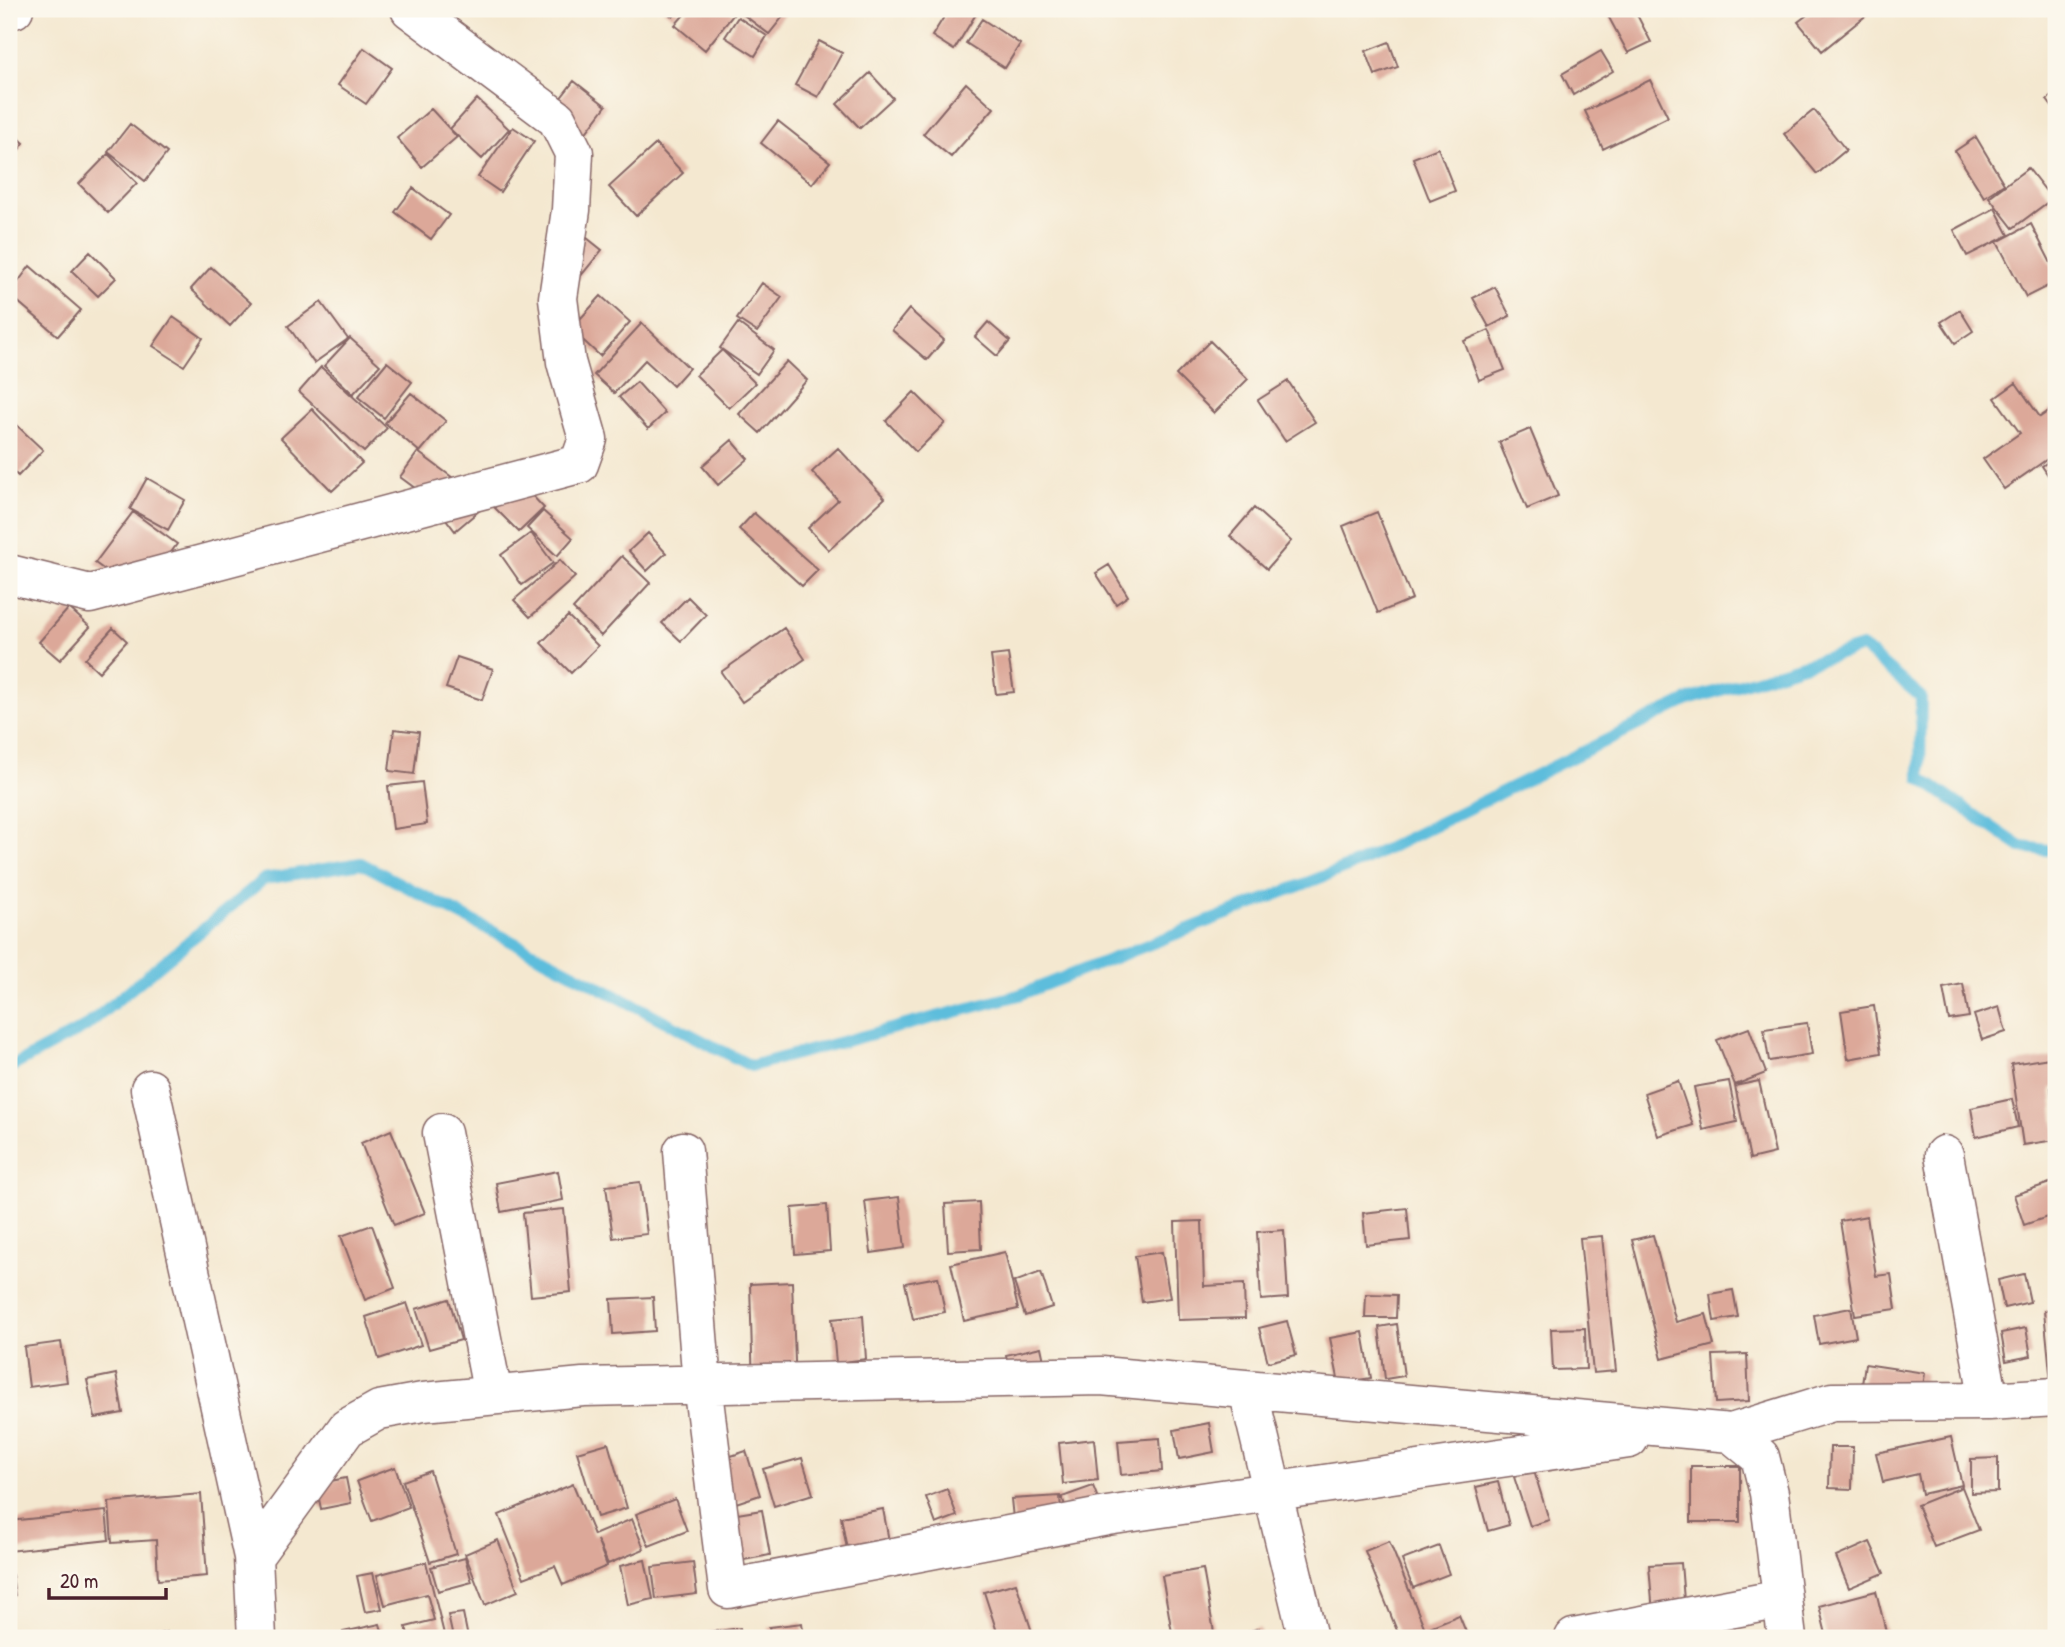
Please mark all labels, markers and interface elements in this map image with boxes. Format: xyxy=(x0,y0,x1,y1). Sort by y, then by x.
scale bar xyxy=(49,1556,166,1600)
text: 20 m xyxy=(60,1566,98,1595)

